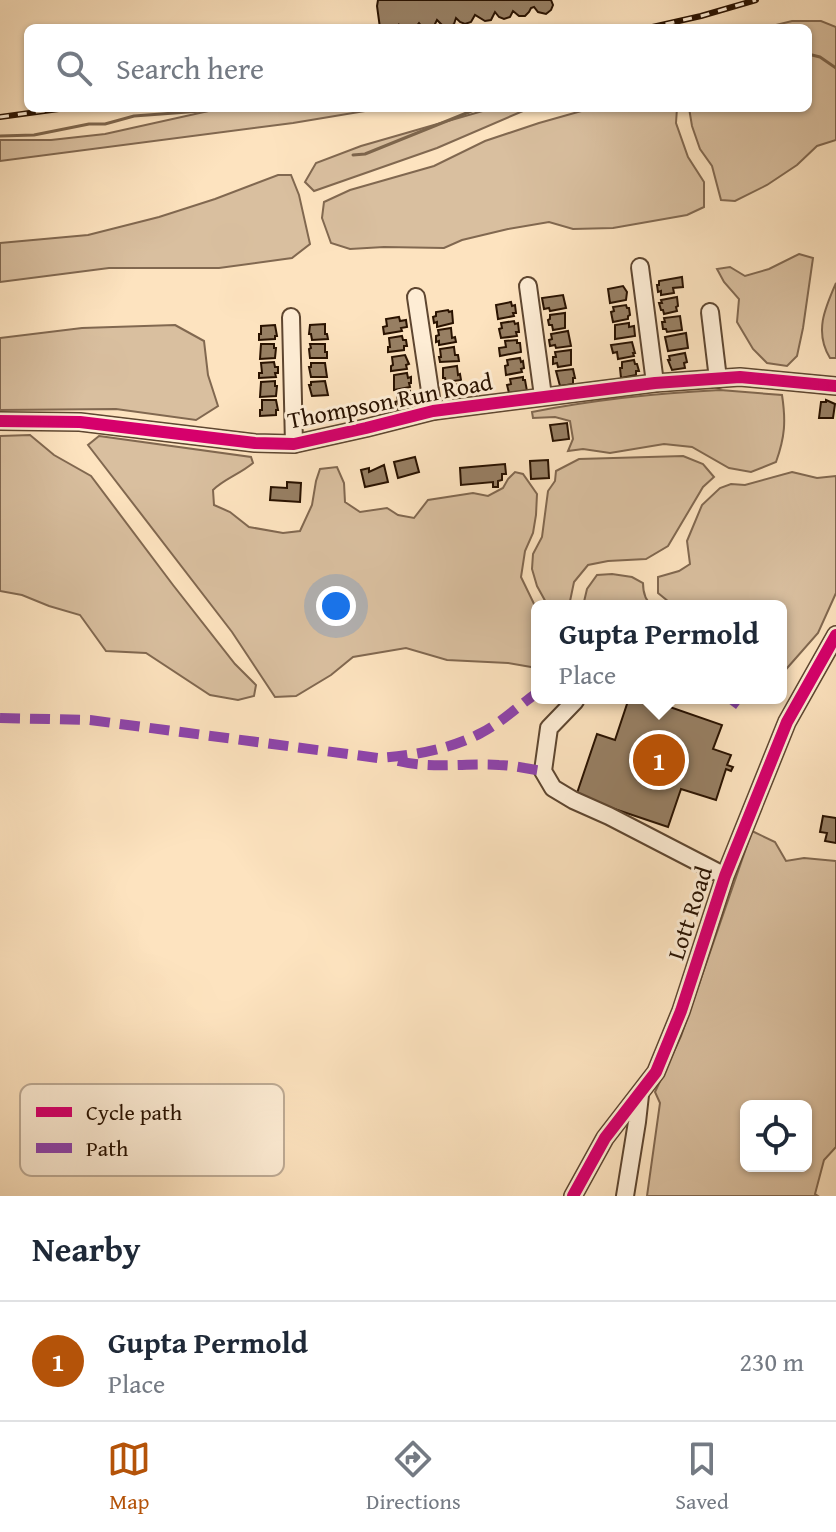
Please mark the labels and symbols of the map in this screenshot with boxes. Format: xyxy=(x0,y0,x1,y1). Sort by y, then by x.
street label: Thompson Run Road xyxy=(284,363,496,438)
your location xyxy=(316,586,356,626)
pin: 1 xyxy=(633,730,685,790)
street label: Lott Road xyxy=(658,861,721,964)
legend xyxy=(20,1084,284,1176)
text: Cycle path xyxy=(86,1096,183,1128)
text: Path xyxy=(86,1132,129,1164)

